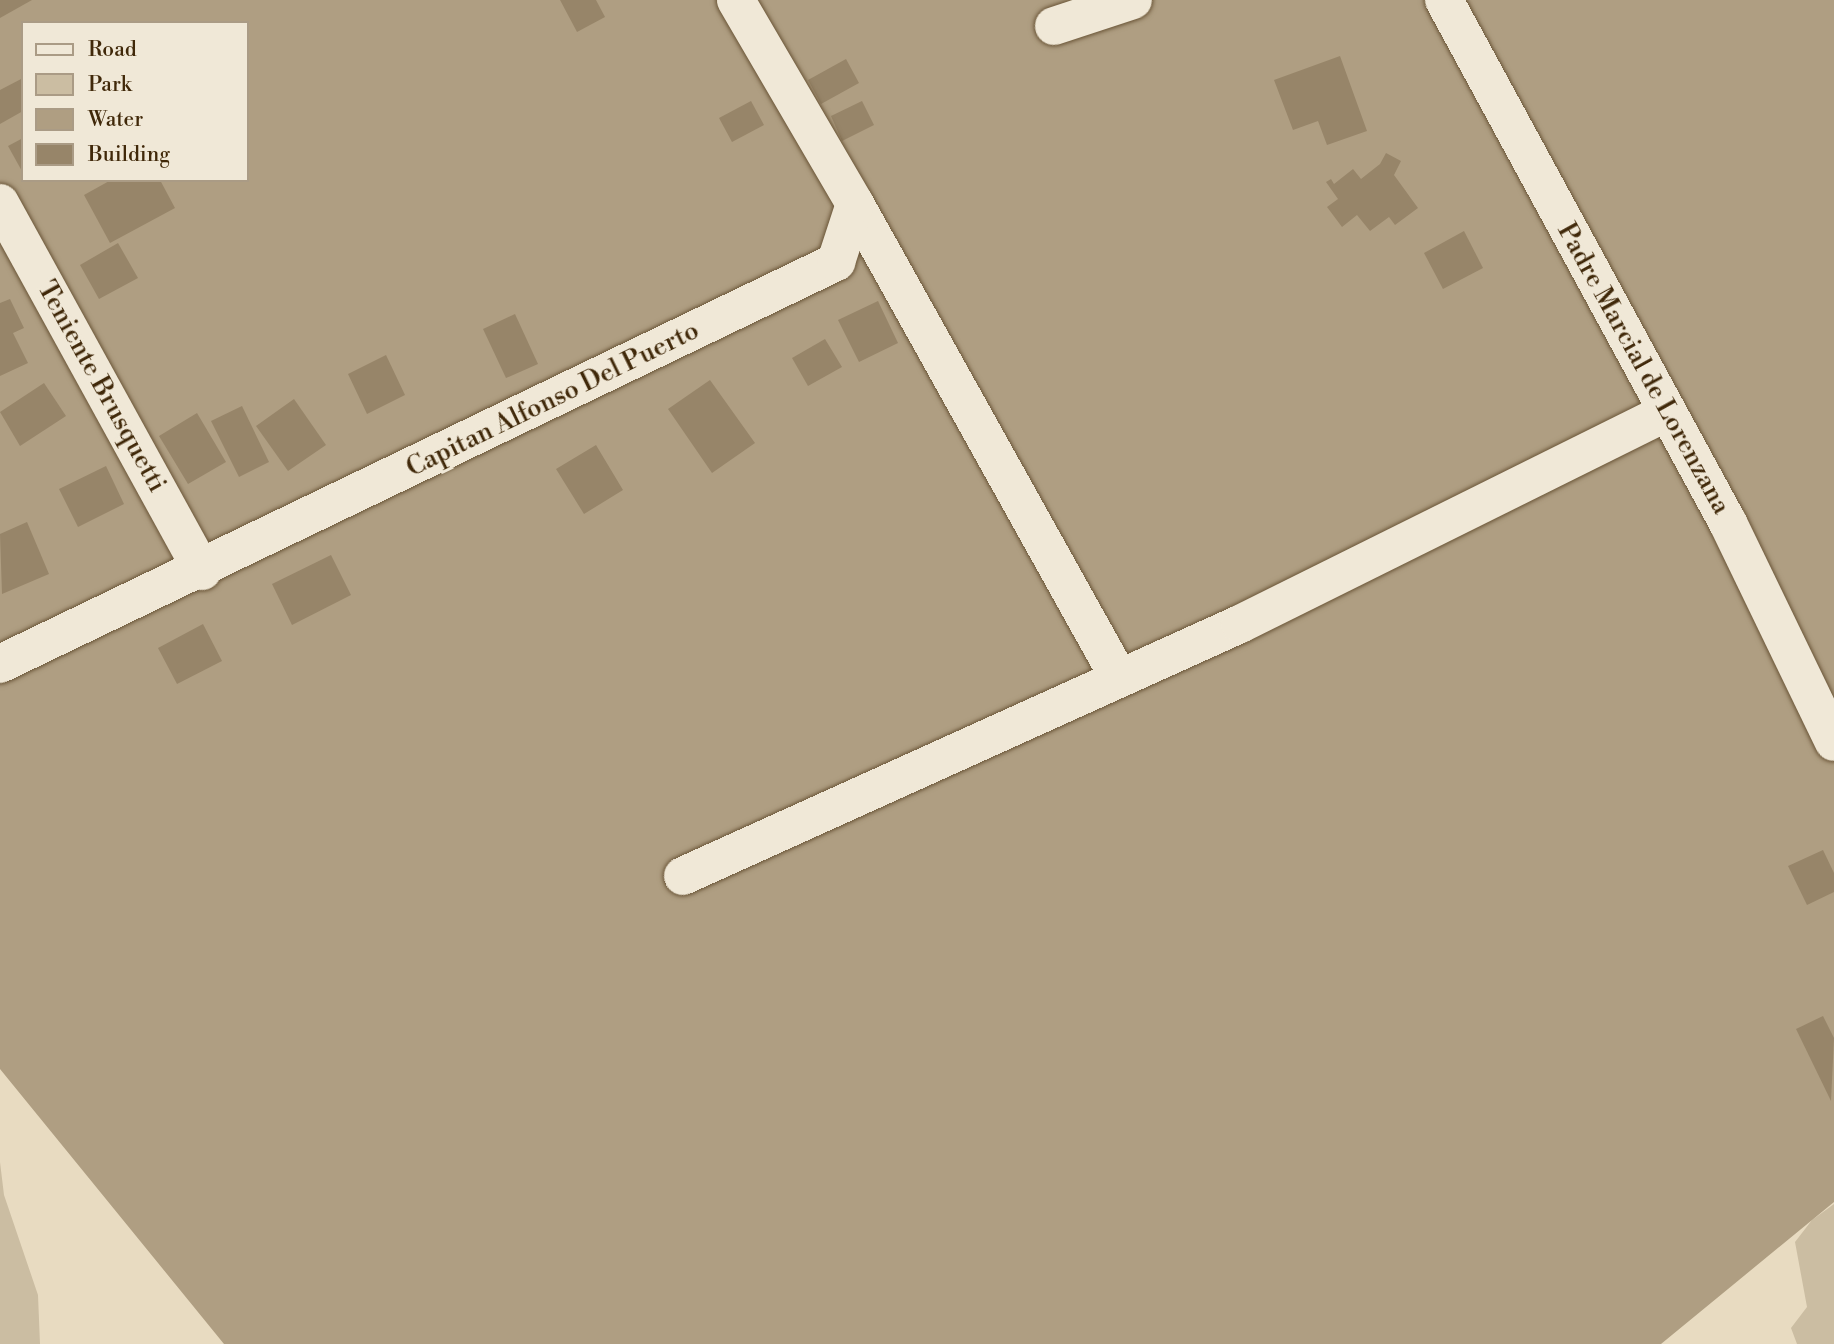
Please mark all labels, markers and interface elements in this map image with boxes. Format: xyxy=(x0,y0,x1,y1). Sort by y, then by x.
legend xyxy=(21,21,248,182)
text: Road xyxy=(88,37,137,63)
text: Park xyxy=(88,72,132,98)
text: Water xyxy=(88,107,143,133)
text: Building xyxy=(88,142,170,168)
street label: Padre Marcial de Lorenzana xyxy=(1550,218,1736,520)
street label: Teniente Brusquetti xyxy=(30,276,172,498)
street label: Capitan Alfonso Del Puerto xyxy=(402,315,704,485)

